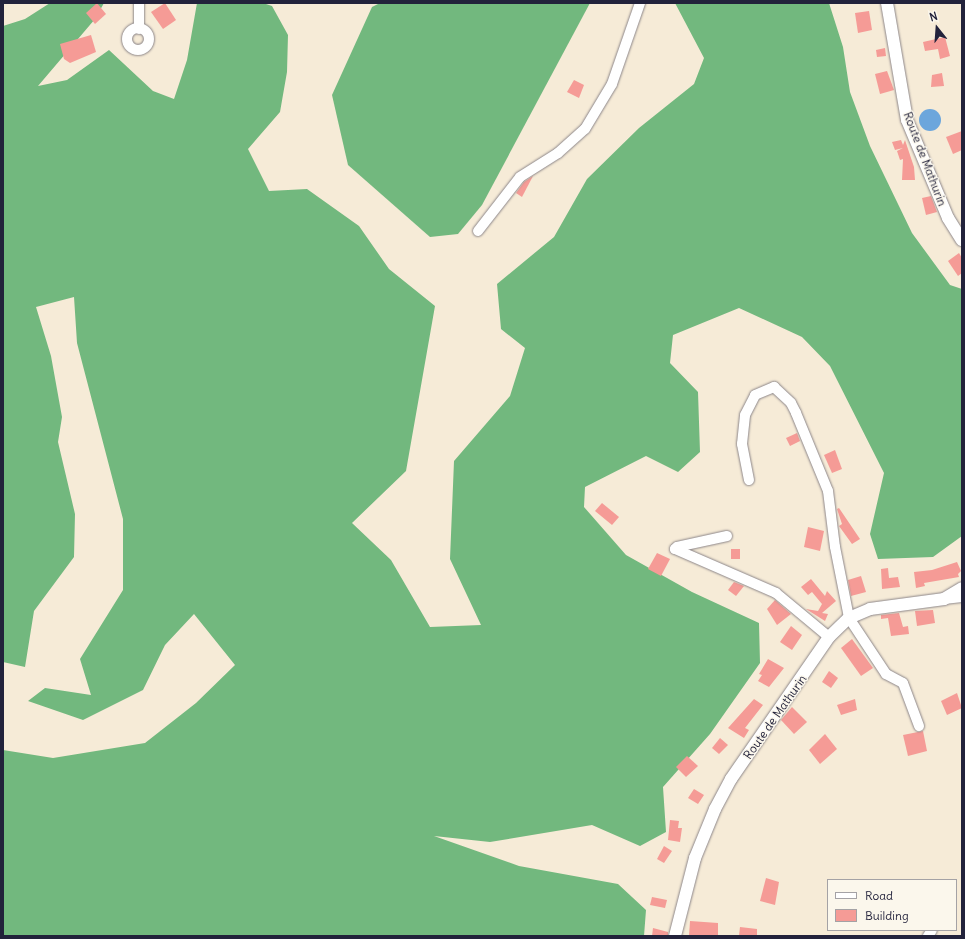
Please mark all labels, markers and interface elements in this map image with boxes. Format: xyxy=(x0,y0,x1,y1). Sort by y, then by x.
north arrow xyxy=(917,8,957,48)
text: N xyxy=(928,9,939,24)
street label: Route de Mathurin xyxy=(900,110,950,208)
street label: Route de Mathurin xyxy=(740,672,810,762)
legend xyxy=(827,879,957,931)
text: Road xyxy=(865,888,893,903)
text: Building xyxy=(865,908,909,923)

